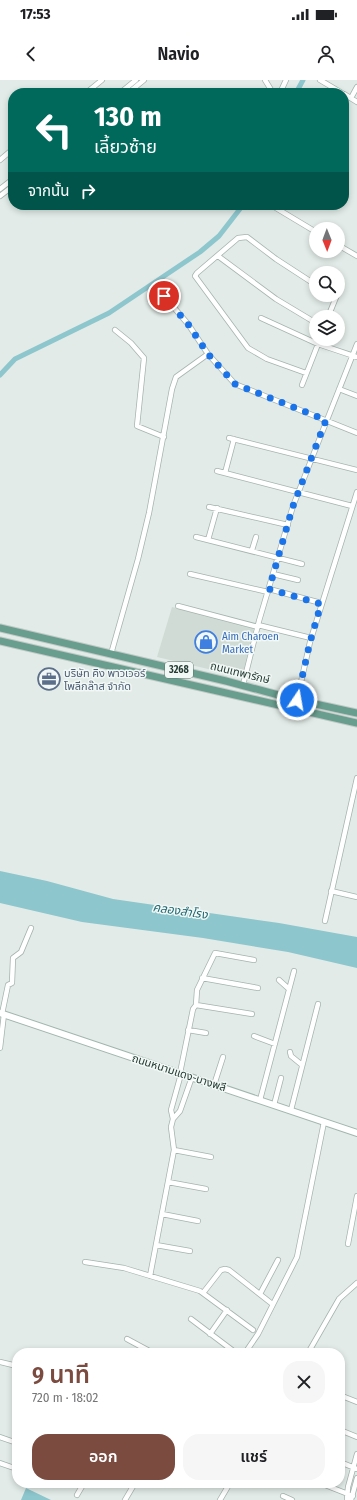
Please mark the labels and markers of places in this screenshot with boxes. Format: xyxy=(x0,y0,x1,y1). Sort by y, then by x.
pin xyxy=(147,279,181,313)
shop icon: Aim Charoen Market xyxy=(193,629,219,655)
place label: Aim Charoen Market xyxy=(222,630,279,656)
office icon: บริษัท คิง พาวเวอร์ โพลีกล๊าส จำกัด xyxy=(36,666,62,692)
place label: บริษัท คิง พาวเวอร์ โพลีกล๊าส จำกัด xyxy=(64,667,146,693)

